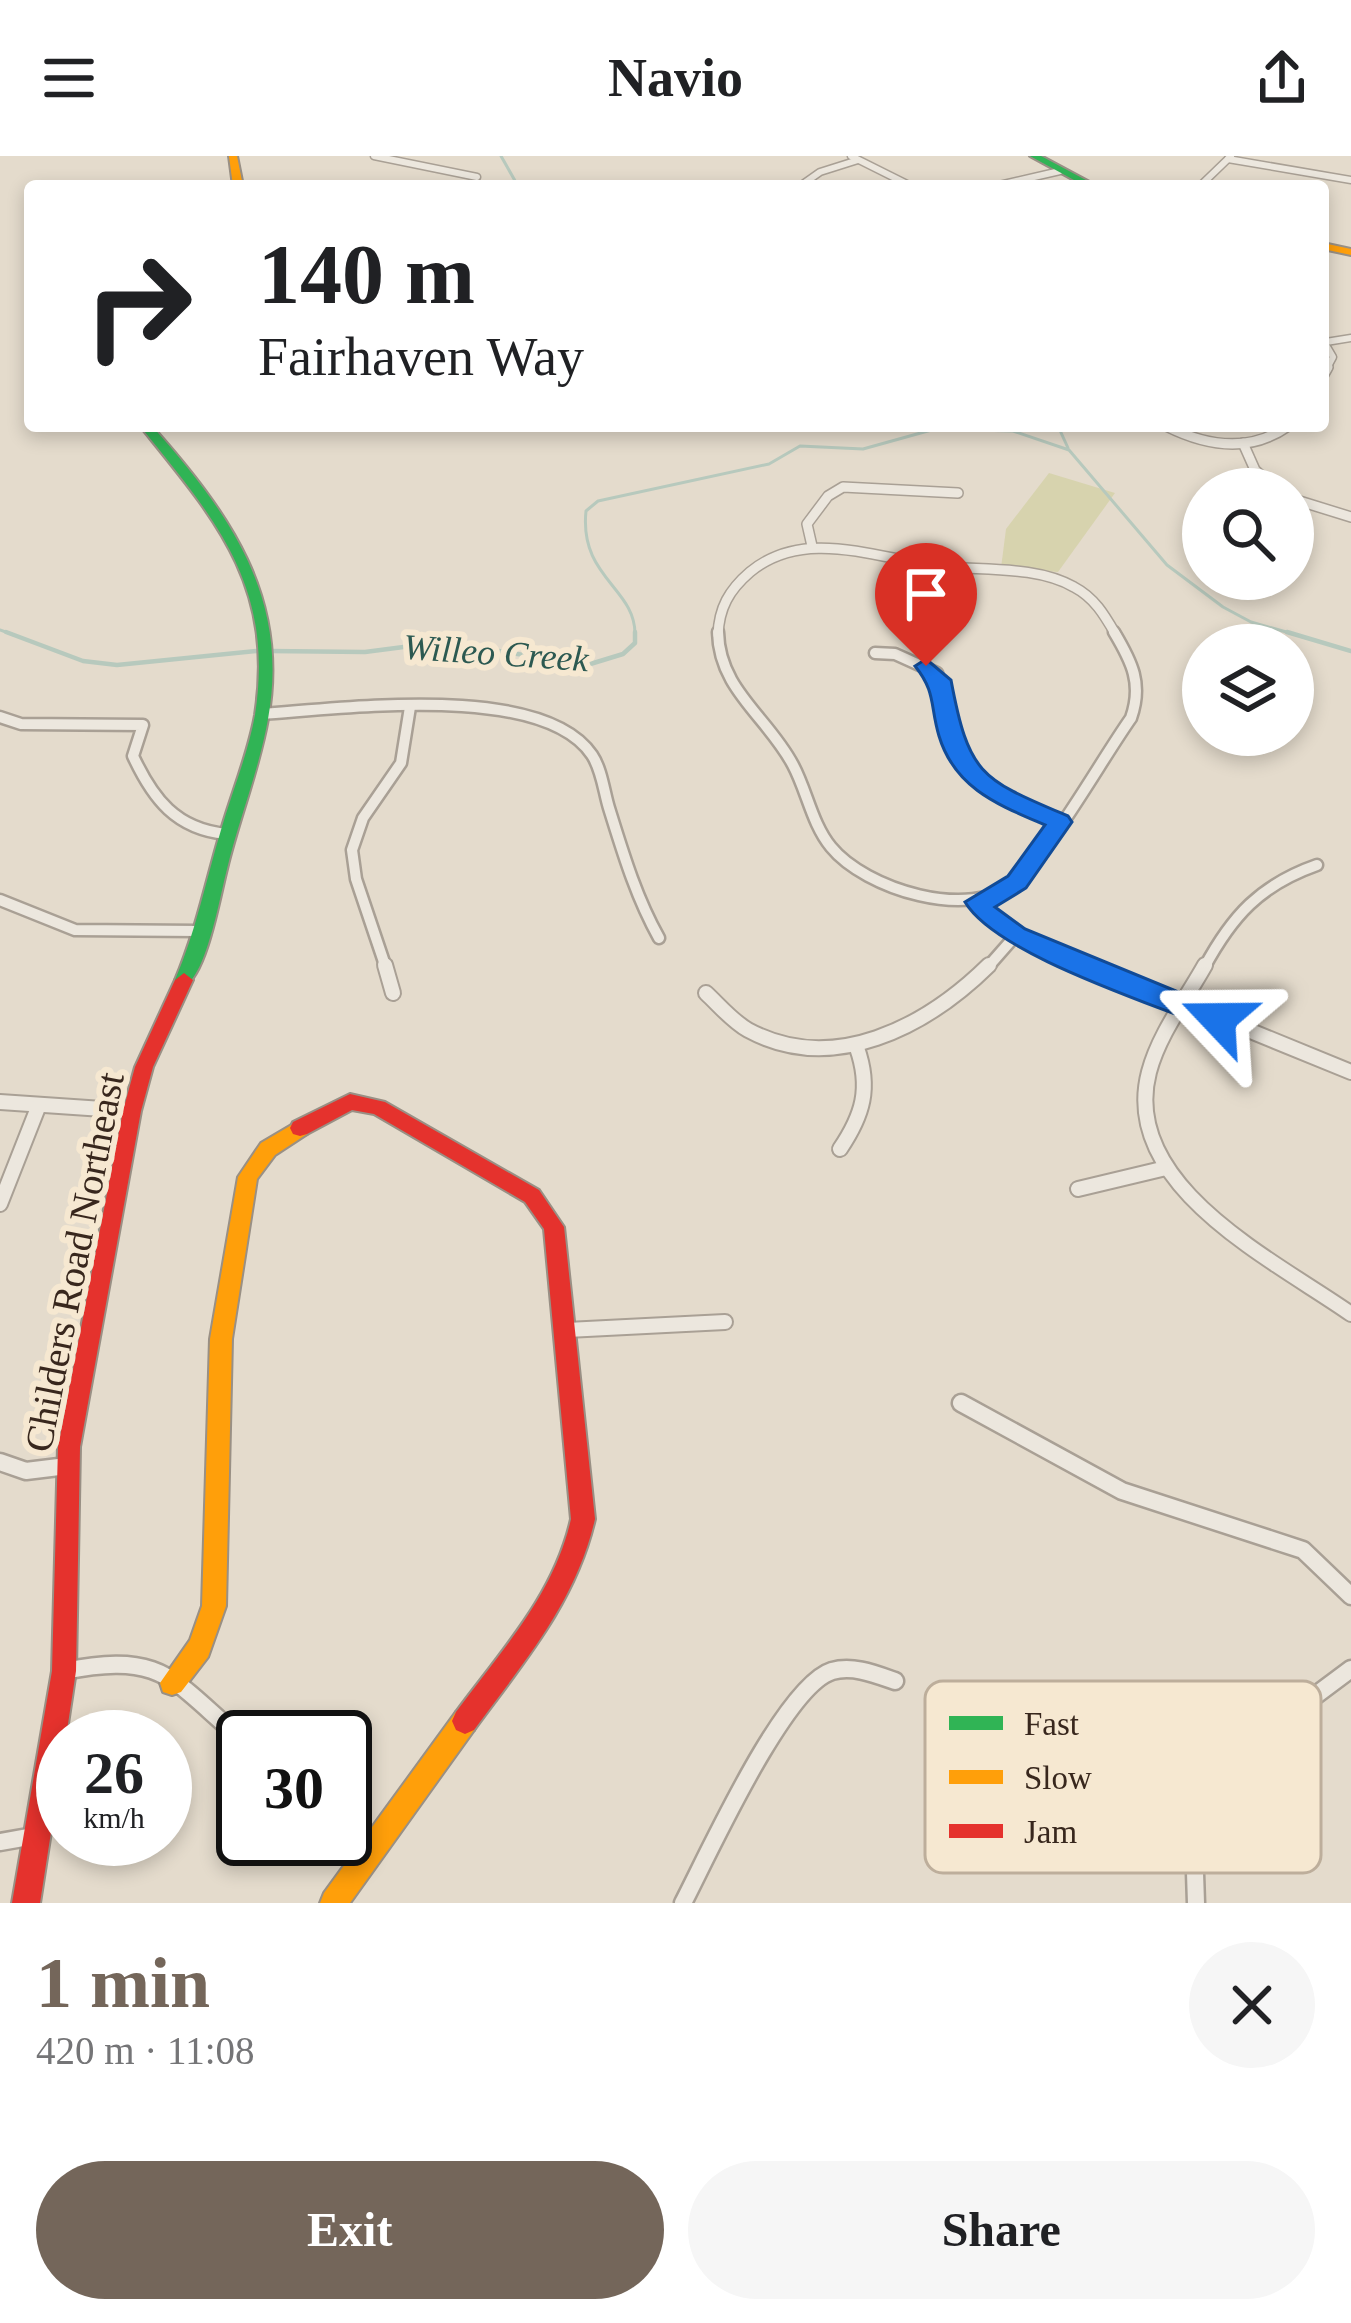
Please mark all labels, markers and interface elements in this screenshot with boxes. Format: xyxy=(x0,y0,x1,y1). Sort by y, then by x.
icon: menu xyxy=(36,45,102,111)
icon: share xyxy=(1249,45,1315,111)
text: Navio xyxy=(608,48,743,108)
icon: right xyxy=(60,228,216,384)
text: 140 m xyxy=(258,228,475,321)
text: Fairhaven Way xyxy=(258,327,584,387)
map controls xyxy=(1182,468,1314,756)
button: search xyxy=(1182,468,1314,600)
pin xyxy=(875,543,977,666)
icon: arrive xyxy=(893,561,959,627)
button: layers xyxy=(1182,624,1314,756)
water label: Willeo Creek xyxy=(402,627,591,679)
position arrow xyxy=(1155,956,1281,1082)
street label: Childers Road Northeast xyxy=(16,1068,132,1455)
legend xyxy=(925,1681,1321,1873)
text: Fast xyxy=(1024,1706,1079,1742)
speed limit sign: 30 xyxy=(216,1710,372,1866)
text: 26 xyxy=(84,1740,144,1806)
text: Slow xyxy=(1024,1760,1092,1796)
text: km/h xyxy=(83,1801,145,1834)
text: Jam xyxy=(1024,1814,1077,1850)
button: close xyxy=(1189,1942,1315,2068)
text: 1 min xyxy=(36,1943,210,2023)
text: 420 m · 11:08 xyxy=(36,2029,254,2072)
button: Exit xyxy=(36,2161,664,2299)
button: Share xyxy=(688,2161,1315,2299)

